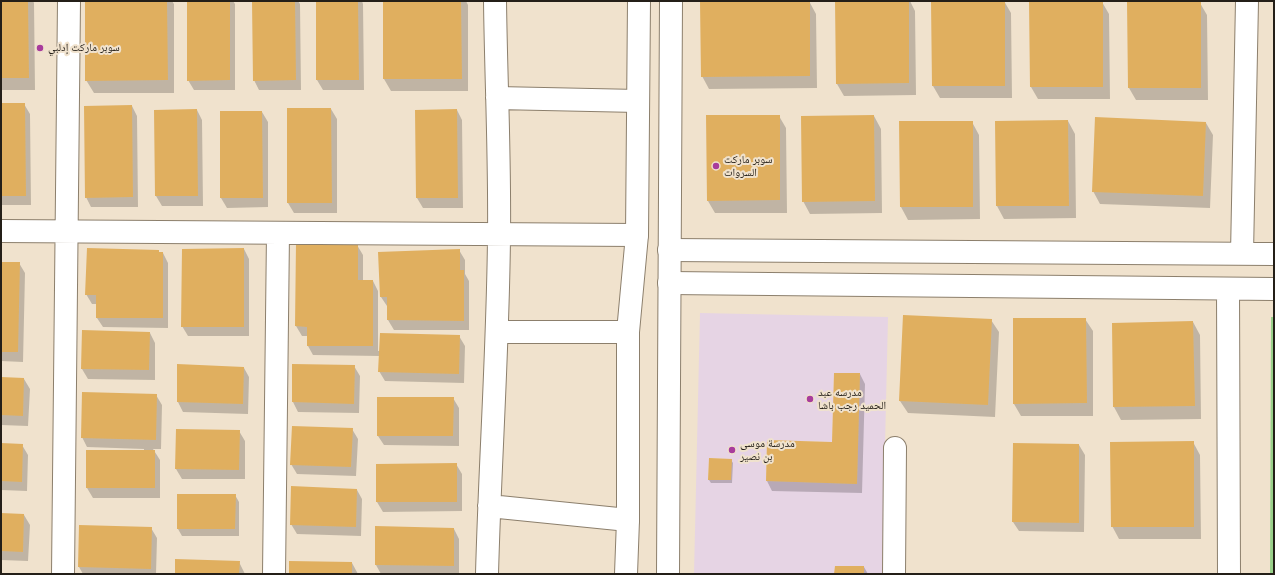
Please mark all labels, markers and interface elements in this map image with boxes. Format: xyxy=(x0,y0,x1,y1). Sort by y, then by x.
place label: سوبر ماركت إدلبي xyxy=(48,41,120,55)
marker: سوبر ماركت إدلبي xyxy=(35,43,45,53)
place label: سوبر ماركت السروات xyxy=(724,153,773,179)
marker: سوبر ماركت السروات xyxy=(711,161,721,171)
place label: مدرسه عبد الحميد رجب باشا xyxy=(818,386,886,412)
marker: مدرسه عبد الحميد رجب باشا xyxy=(805,394,815,404)
place label: مدرسة موسى بن نصير xyxy=(740,437,795,463)
marker: مدرسة موسى بن نصير xyxy=(727,445,737,455)

